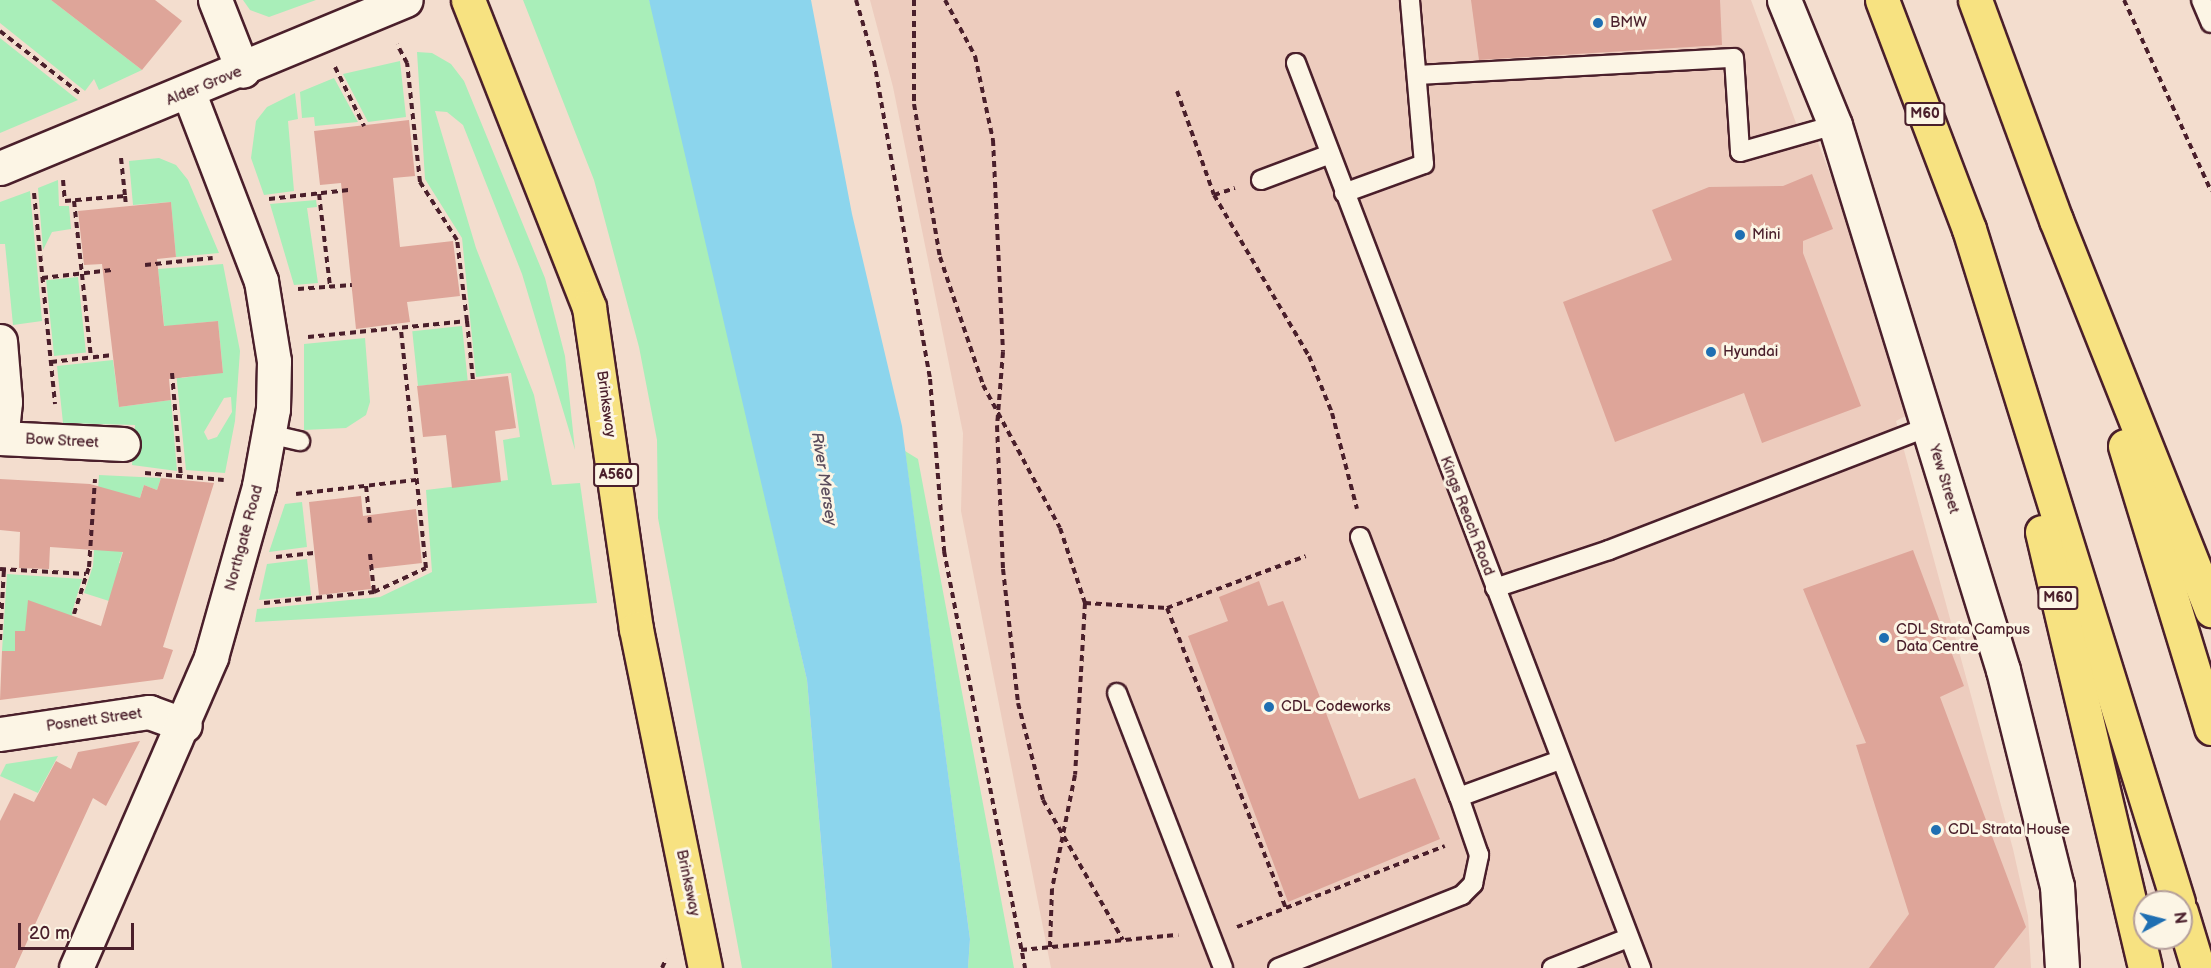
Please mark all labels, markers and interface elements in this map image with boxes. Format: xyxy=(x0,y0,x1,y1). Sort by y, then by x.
place label: BMW xyxy=(1610,14,1647,32)
marker: BMW xyxy=(1591,16,1605,30)
street label: Alder Grove xyxy=(164,63,244,109)
road number: M60 xyxy=(1904,103,1946,125)
place label: Mini xyxy=(1752,226,1780,244)
marker: Mini xyxy=(1733,228,1747,242)
place label: Hyundai xyxy=(1723,343,1778,361)
marker: Hyundai xyxy=(1704,345,1718,359)
street label: Brinksway xyxy=(592,369,620,439)
street label: Bow Street xyxy=(25,430,99,452)
water label: River Mersey xyxy=(806,431,840,527)
street label: Yew Street xyxy=(1925,442,1963,516)
street label: Kings Reach Road xyxy=(1436,454,1498,578)
road number: A560 xyxy=(592,464,640,486)
street label: Northgate Road xyxy=(221,483,267,593)
road number: M60 xyxy=(2037,587,2079,609)
place label: CDL Strata Campus Data Centre xyxy=(1896,620,2030,655)
marker: CDL Strata Campus Data Centre xyxy=(1877,631,1891,645)
place label: CDL Codeworks xyxy=(1281,698,1391,716)
marker: CDL Codeworks xyxy=(1262,700,1276,714)
street label: Posnett Street xyxy=(45,704,143,736)
place label: CDL Strata House xyxy=(1948,821,2070,839)
marker: CDL Strata House xyxy=(1929,823,1943,837)
street label: Brinksway xyxy=(672,848,704,918)
north arrow xyxy=(2133,890,2193,950)
scale bar xyxy=(21,911,136,949)
text: N xyxy=(2169,911,2190,925)
text: 20 m xyxy=(29,923,70,944)

